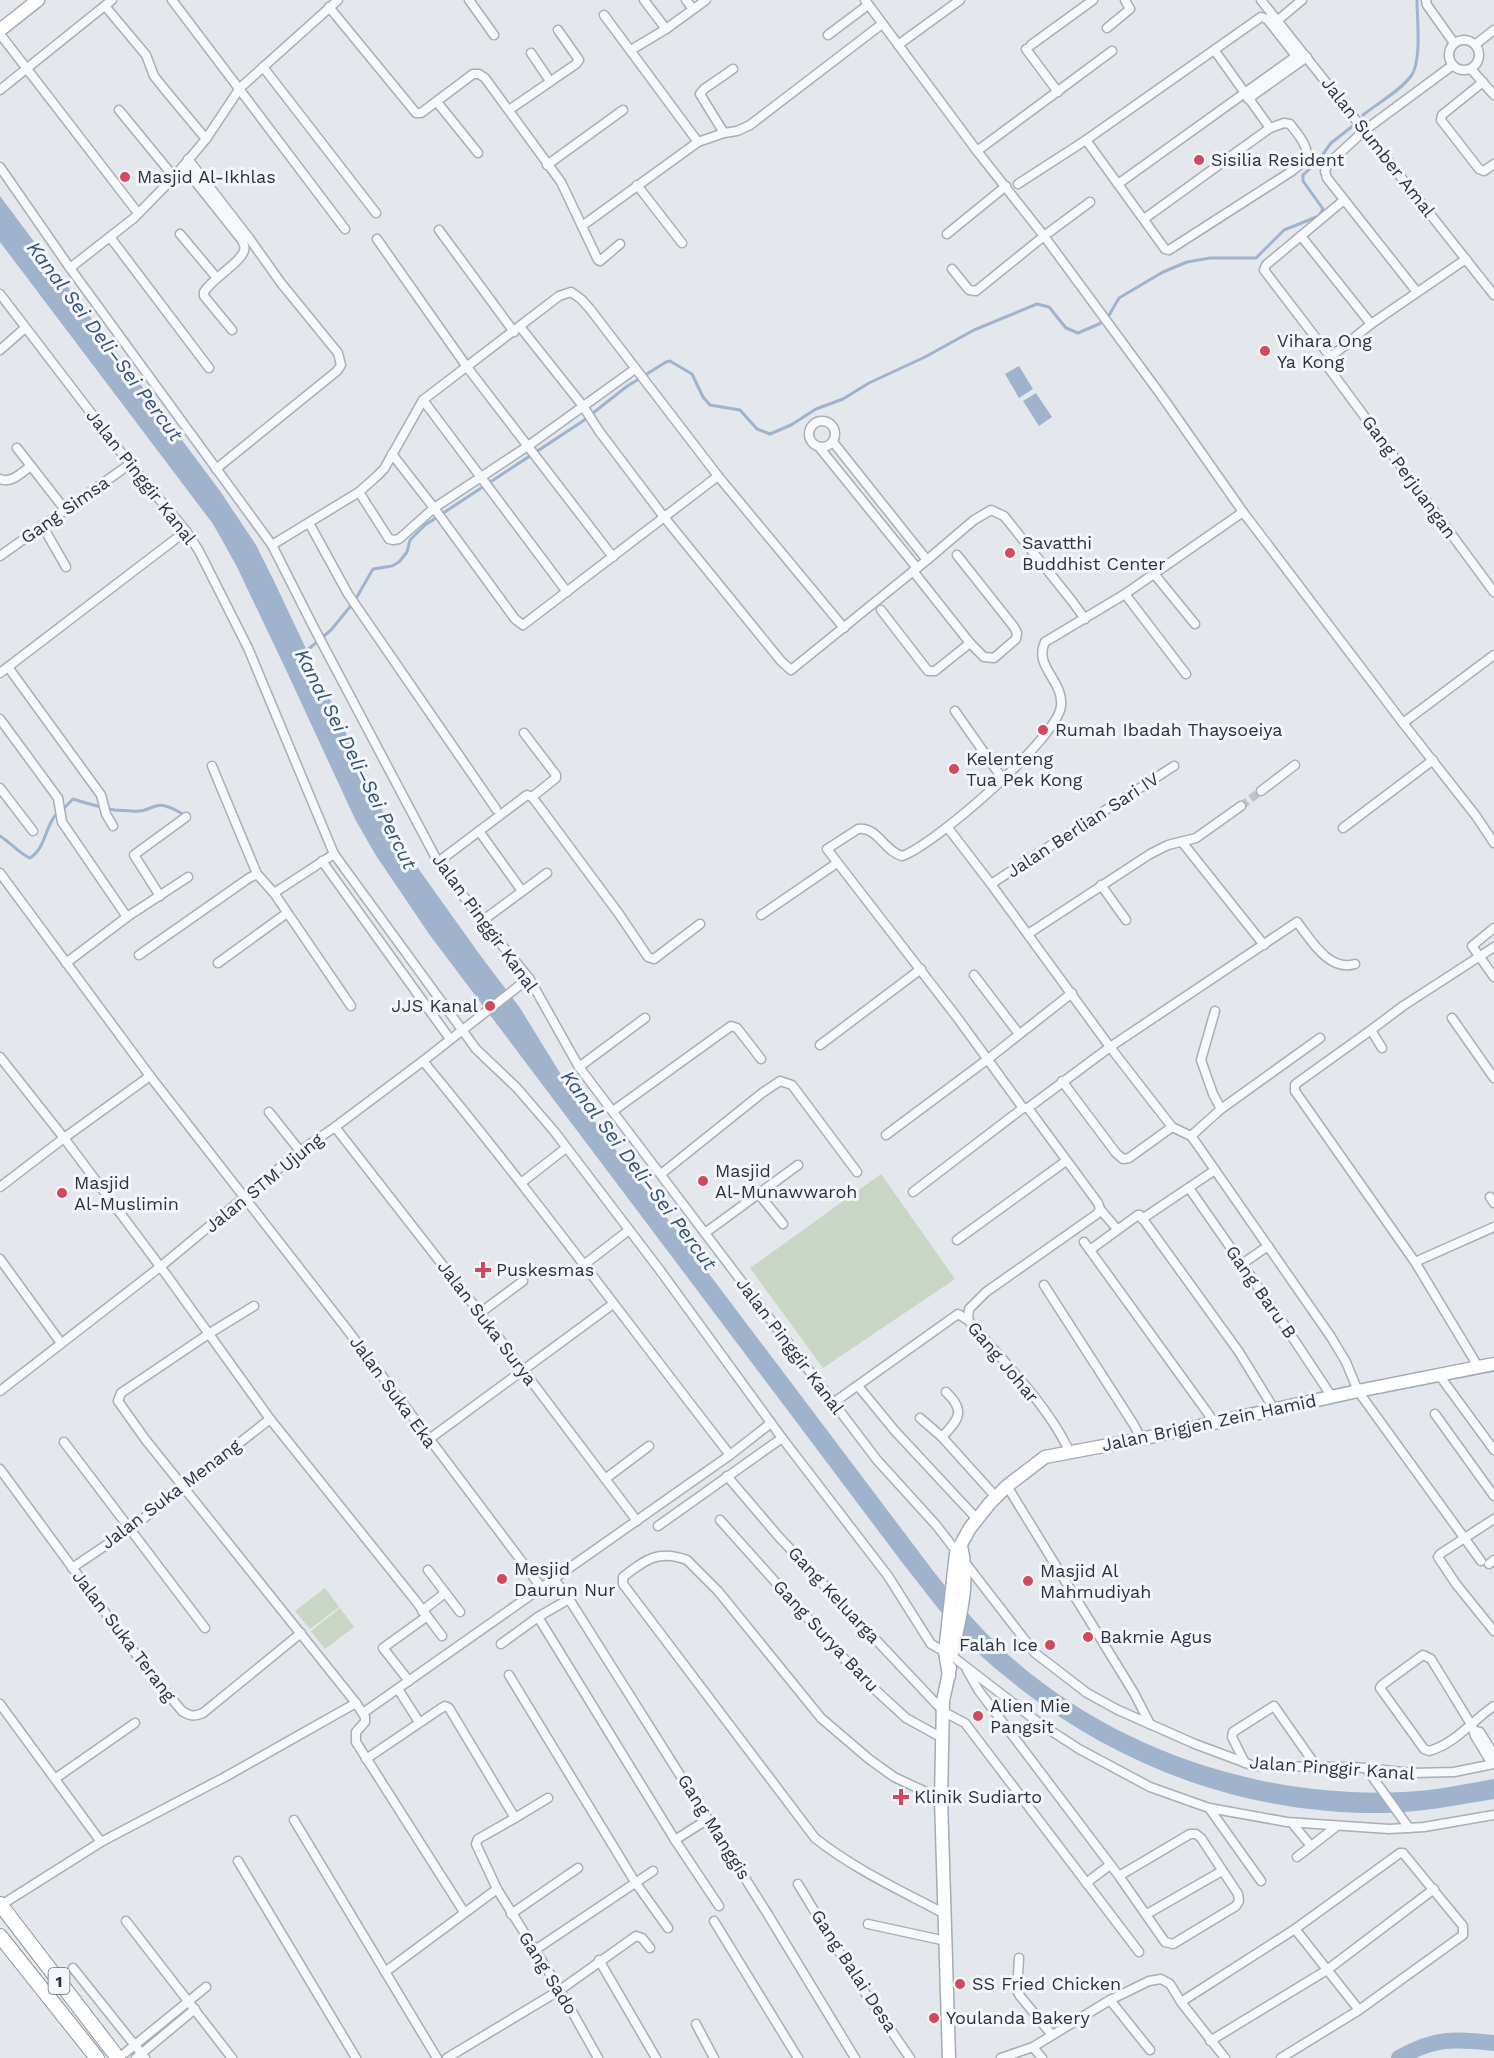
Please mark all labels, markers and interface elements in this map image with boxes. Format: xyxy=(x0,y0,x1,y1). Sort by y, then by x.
street label: Jalan Sumber Amal xyxy=(1317,73,1440,221)
place label: Sisilia Resident xyxy=(1211,149,1345,170)
marker: Sisilia Resident xyxy=(1192,153,1206,167)
place label: Masjid Al-Ikhlas xyxy=(137,166,276,187)
marker: Masjid Al-Ikhlas xyxy=(118,170,132,184)
water label: Kanal Sei Deli–Sei Percut xyxy=(22,236,189,446)
place label: Vihara Ong Ya Kong xyxy=(1277,330,1372,372)
marker: Vihara Ong Ya Kong xyxy=(1258,344,1272,358)
street label: Jalan Pinggir Kanal xyxy=(82,405,201,549)
street label: Gang Perjuangan xyxy=(1358,411,1461,542)
street label: Gang Simsa xyxy=(16,471,113,548)
place label: Savatthi Buddhist Center xyxy=(1022,532,1166,574)
marker: Savatthi Buddhist Center xyxy=(1003,546,1017,560)
water label: Kanal Sei Deli–Sei Percut xyxy=(290,645,422,874)
place label: Rumah Ibadah Thaysoeiya xyxy=(1055,719,1283,740)
marker: Rumah Ibadah Thaysoeiya xyxy=(1036,723,1050,737)
place label: Kelenteng Tua Pek Kong xyxy=(966,748,1083,790)
marker: Kelenteng Tua Pek Kong xyxy=(947,762,961,776)
street label: Jalan Berlian Sari IV xyxy=(1003,767,1163,882)
street label: Jalan Pinggir Kanal xyxy=(428,850,543,996)
place label: JJS Kanal xyxy=(391,995,478,1016)
marker: JJS Kanal xyxy=(483,999,497,1013)
water label: Kanal Sei Deli–Sei Percut xyxy=(556,1065,723,1275)
street label: Jalan STM Ujung xyxy=(200,1128,327,1237)
place label: Masjid Al-Munawwaroh xyxy=(715,1160,857,1202)
place label: Masjid Al-Muslimin xyxy=(74,1172,179,1214)
marker: Masjid Al-Munawwaroh xyxy=(696,1174,710,1188)
marker: Masjid Al-Muslimin xyxy=(55,1186,69,1200)
street label: Gang Baru B xyxy=(1222,1241,1301,1342)
street label: Jalan Suka Surya xyxy=(434,1256,541,1389)
place label: Puskesmas xyxy=(496,1259,594,1280)
marker: Puskesmas xyxy=(474,1261,492,1279)
street label: Jalan Pinggir Kanal xyxy=(732,1273,849,1419)
street label: Gang Johar xyxy=(963,1317,1043,1406)
street label: Jalan Suka Eka xyxy=(346,1332,441,1452)
street label: Jalan Brigjen Zein Hamid xyxy=(1100,1389,1318,1456)
street label: Jalan Suka Menang xyxy=(97,1434,245,1553)
street label: Gang Keluarga xyxy=(784,1542,885,1648)
place label: Mesjid Daurun Nur xyxy=(514,1558,616,1600)
place label: Masjid Al Mahmudiyah xyxy=(1040,1560,1151,1602)
street label: Jalan Suka Terang xyxy=(68,1566,181,1706)
marker: Mesjid Daurun Nur xyxy=(495,1572,509,1586)
marker: Masjid Al Mahmudiyah xyxy=(1021,1574,1035,1588)
street label: Gang Surya Baru xyxy=(769,1575,884,1696)
place label: Bakmie Agus xyxy=(1100,1626,1212,1647)
marker: Bakmie Agus xyxy=(1081,1630,1095,1644)
place label: Falah Ice xyxy=(959,1634,1038,1655)
marker: Falah Ice xyxy=(1043,1638,1057,1652)
place label: Alien Mie Pangsit xyxy=(990,1695,1070,1737)
marker: Alien Mie Pangsit xyxy=(971,1709,985,1723)
street label: Jalan Pinggir Kanal xyxy=(1249,1751,1416,1784)
street label: Gang Manggis xyxy=(674,1770,755,1883)
place label: Klinik Sudiarto xyxy=(914,1786,1042,1807)
marker: Klinik Sudiarto xyxy=(892,1788,910,1806)
street label: Gang Balai Desa xyxy=(807,1906,902,2036)
street label: Gang Sado xyxy=(515,1927,582,2018)
road number: 1 xyxy=(48,1968,70,1994)
place label: SS Fried Chicken xyxy=(972,1973,1121,1994)
marker: SS Fried Chicken xyxy=(953,1977,967,1991)
place label: Youlanda Bakery xyxy=(946,2007,1090,2028)
marker: Youlanda Bakery xyxy=(927,2011,941,2025)

